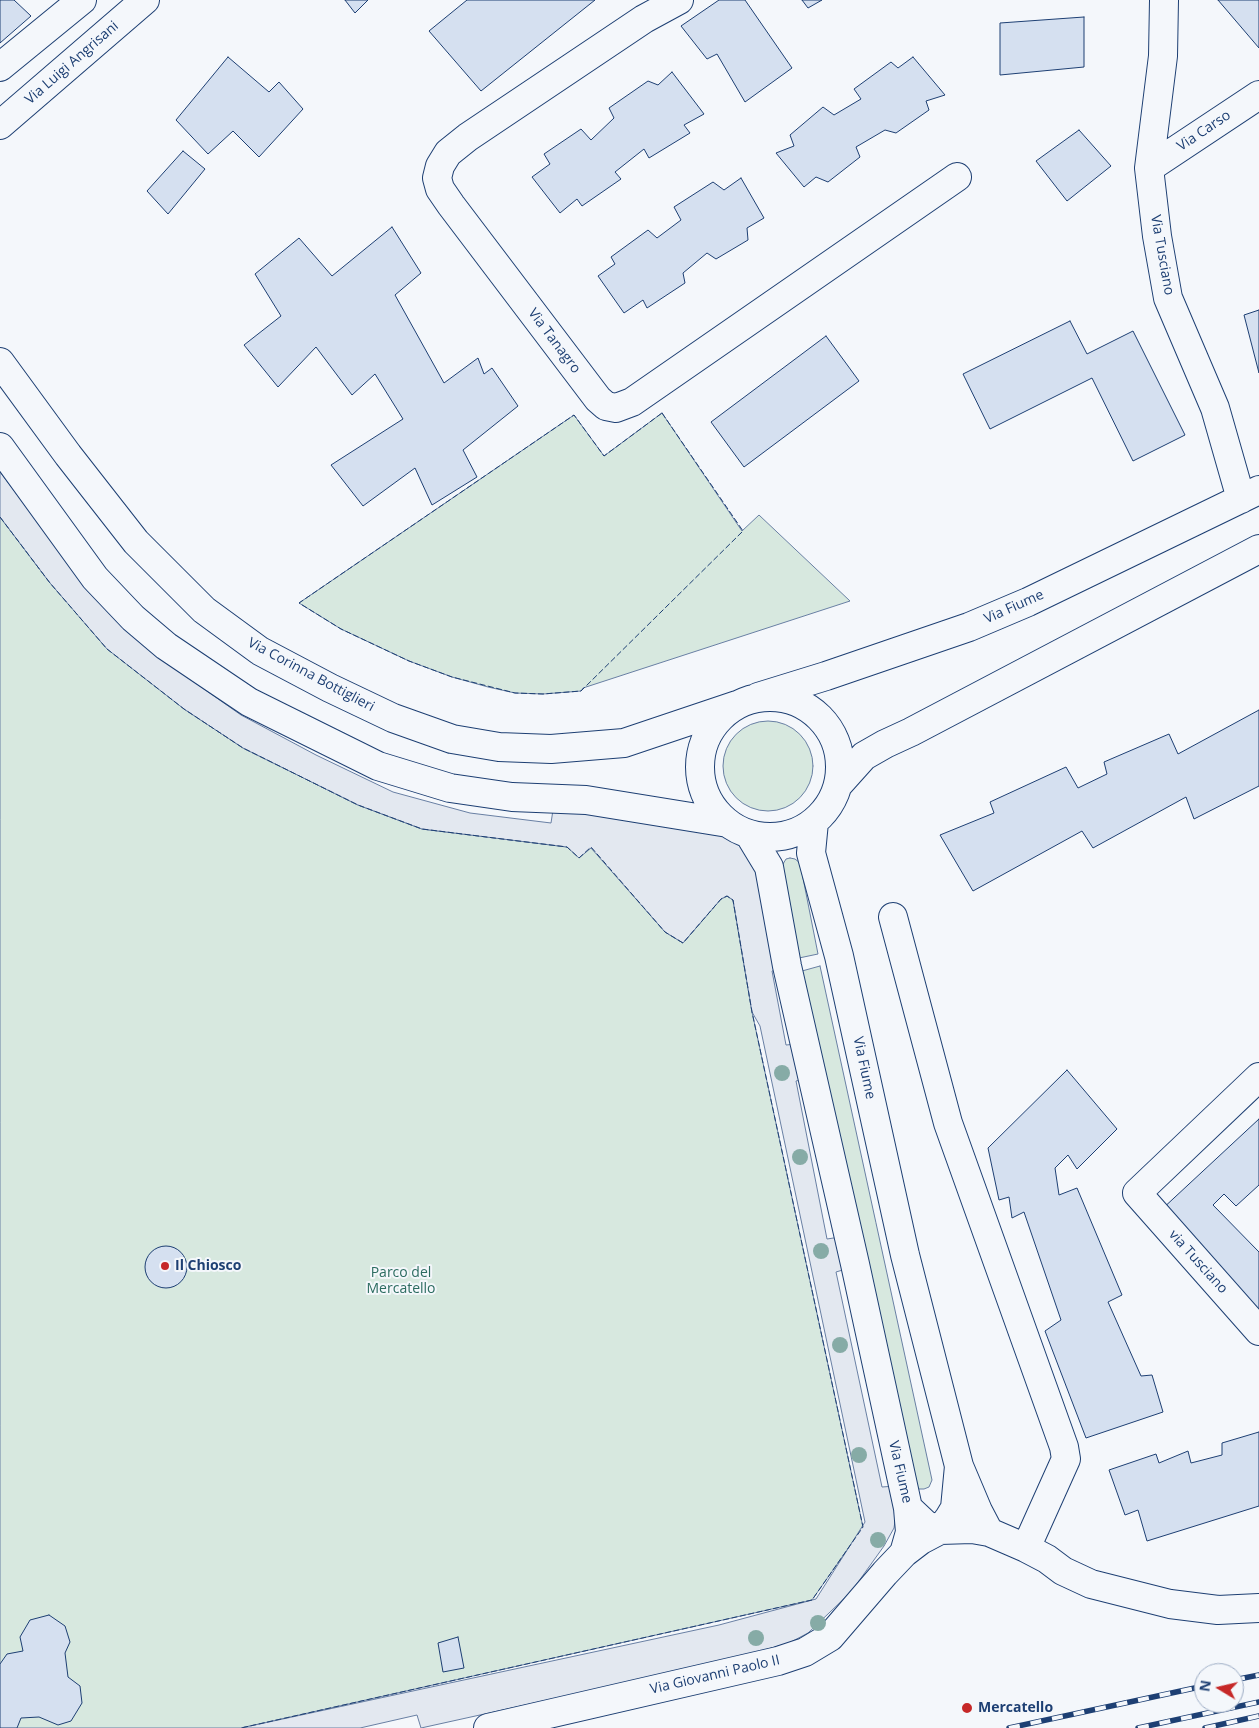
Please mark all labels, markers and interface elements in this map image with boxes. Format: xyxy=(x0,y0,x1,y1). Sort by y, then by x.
street label: Via Luigi Angrisani xyxy=(22,18,122,108)
street label: Via Carso xyxy=(1174,107,1234,155)
street label: Via Tusciano xyxy=(1147,214,1177,296)
street label: Via Tanagro xyxy=(524,305,584,377)
street label: Via Fiume xyxy=(982,586,1046,628)
street label: Via Corinna Bottiglieri xyxy=(245,634,377,716)
street label: Via Fiume xyxy=(849,1035,879,1101)
street label: via Tusciano xyxy=(1165,1227,1231,1297)
place label: Il Chiosco xyxy=(175,1258,241,1274)
marker: Il Chiosco xyxy=(159,1260,171,1272)
park label: Parco del Mercatello xyxy=(366,1265,436,1298)
street label: Via Fiume xyxy=(885,1439,915,1505)
street label: Via Giovanni Paolo II xyxy=(649,1652,781,1698)
north arrow xyxy=(1194,1663,1244,1713)
text: N xyxy=(1194,1679,1215,1693)
place label: Mercatello xyxy=(978,1700,1053,1716)
marker: Mercatello xyxy=(960,1701,974,1715)

